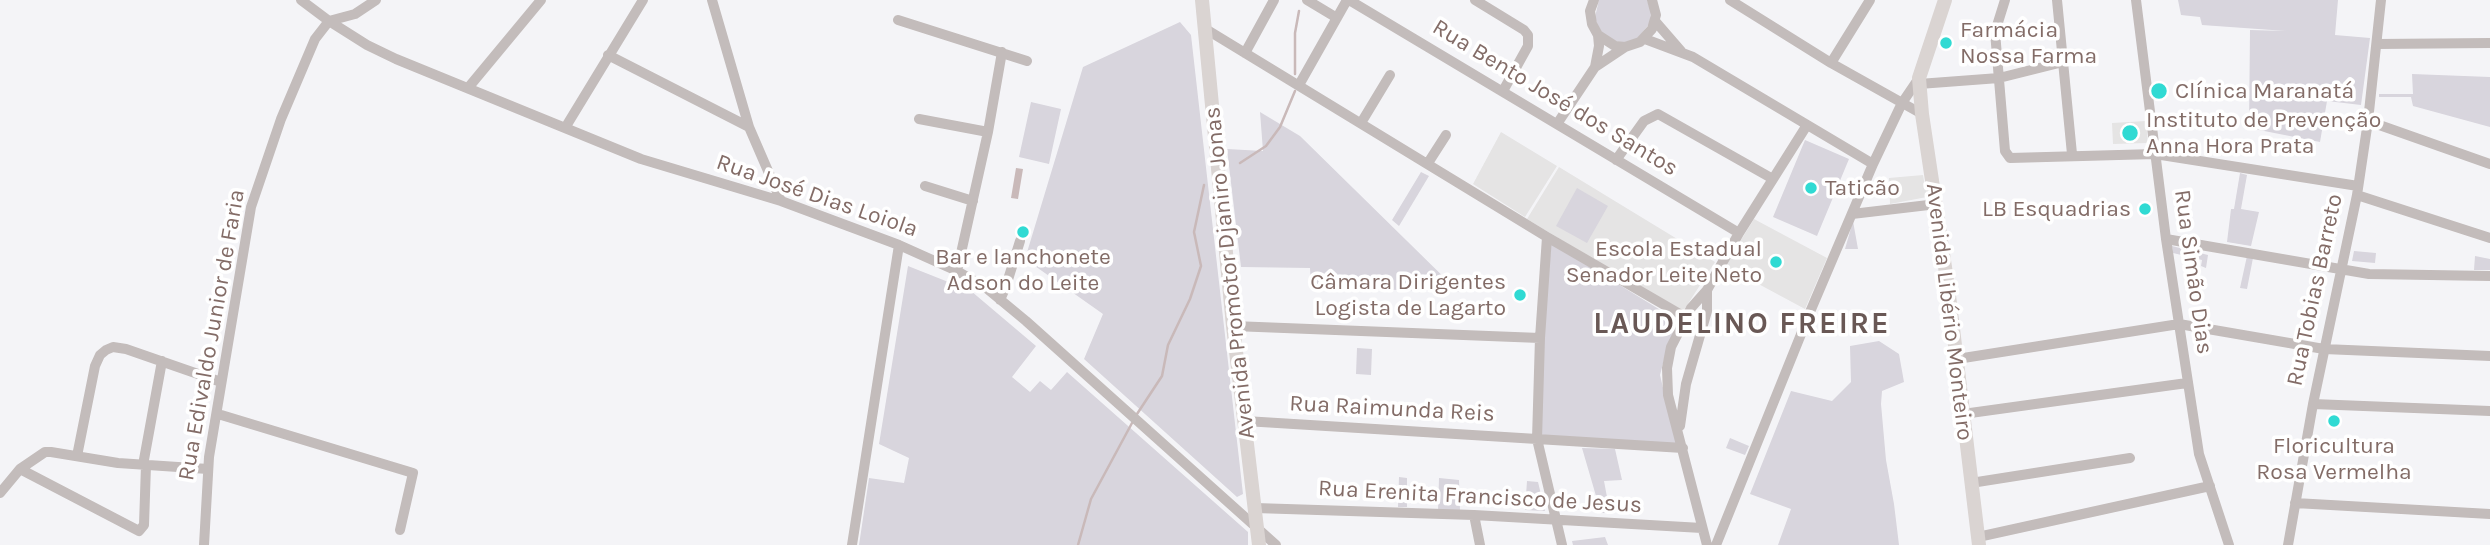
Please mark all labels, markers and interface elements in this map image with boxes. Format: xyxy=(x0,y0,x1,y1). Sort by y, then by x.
street label: Rua Bento José dos Santos xyxy=(1427,14,1683,182)
place label: Farmácia Nossa Farma xyxy=(1960,16,2097,70)
marker: Farmácia Nossa Farma xyxy=(1938,35,1954,51)
place label: Clínica Maranatá xyxy=(2175,77,2354,105)
marker: Clínica Maranatá xyxy=(2149,81,2169,101)
street label: Avenida Promotor Djaniro Jonas xyxy=(1199,106,1261,440)
place label: Instituto de Prevenção Anna Hora Prata xyxy=(2146,106,2381,160)
marker: Instituto de Prevenção Anna Hora Prata xyxy=(2120,123,2140,143)
street label: Rua José Dias Loiola xyxy=(713,149,921,243)
place label: Taticão xyxy=(1825,174,1900,202)
marker: Taticão xyxy=(1803,180,1819,196)
street label: Avenida Libério Monteiro xyxy=(1920,182,1978,442)
street label: Rua Edivaldo Junior de Faria xyxy=(173,187,251,483)
street label: Rua Simão Dias xyxy=(2168,188,2218,356)
street label: Rua Tobias Barreto xyxy=(2281,191,2349,389)
place label: LB Esquadrias xyxy=(1982,195,2131,223)
marker: LB Esquadrias xyxy=(2137,201,2153,217)
marker: Bar e lanchonete Adson do Leite xyxy=(1015,224,1031,240)
place label: Escola Estadual Senador Leite Neto xyxy=(1566,235,1762,289)
place label: Bar e lanchonete Adson do Leite xyxy=(935,243,1111,297)
marker: Escola Estadual Senador Leite Neto xyxy=(1768,254,1784,270)
place label: Câmara Dirigentes Logista de Lagarto xyxy=(1310,268,1506,322)
marker: Câmara Dirigentes Logista de Lagarto xyxy=(1512,287,1528,303)
district label: LAUDELINO FREIRE xyxy=(1595,306,1889,342)
street label: Rua Raimunda Reis xyxy=(1289,390,1495,428)
marker: Floricultura Rosa Vermelha xyxy=(2326,413,2342,429)
place label: Floricultura Rosa Vermelha xyxy=(2256,432,2412,486)
street label: Rua Erenita Francisco de Jesus xyxy=(1317,475,1643,519)

